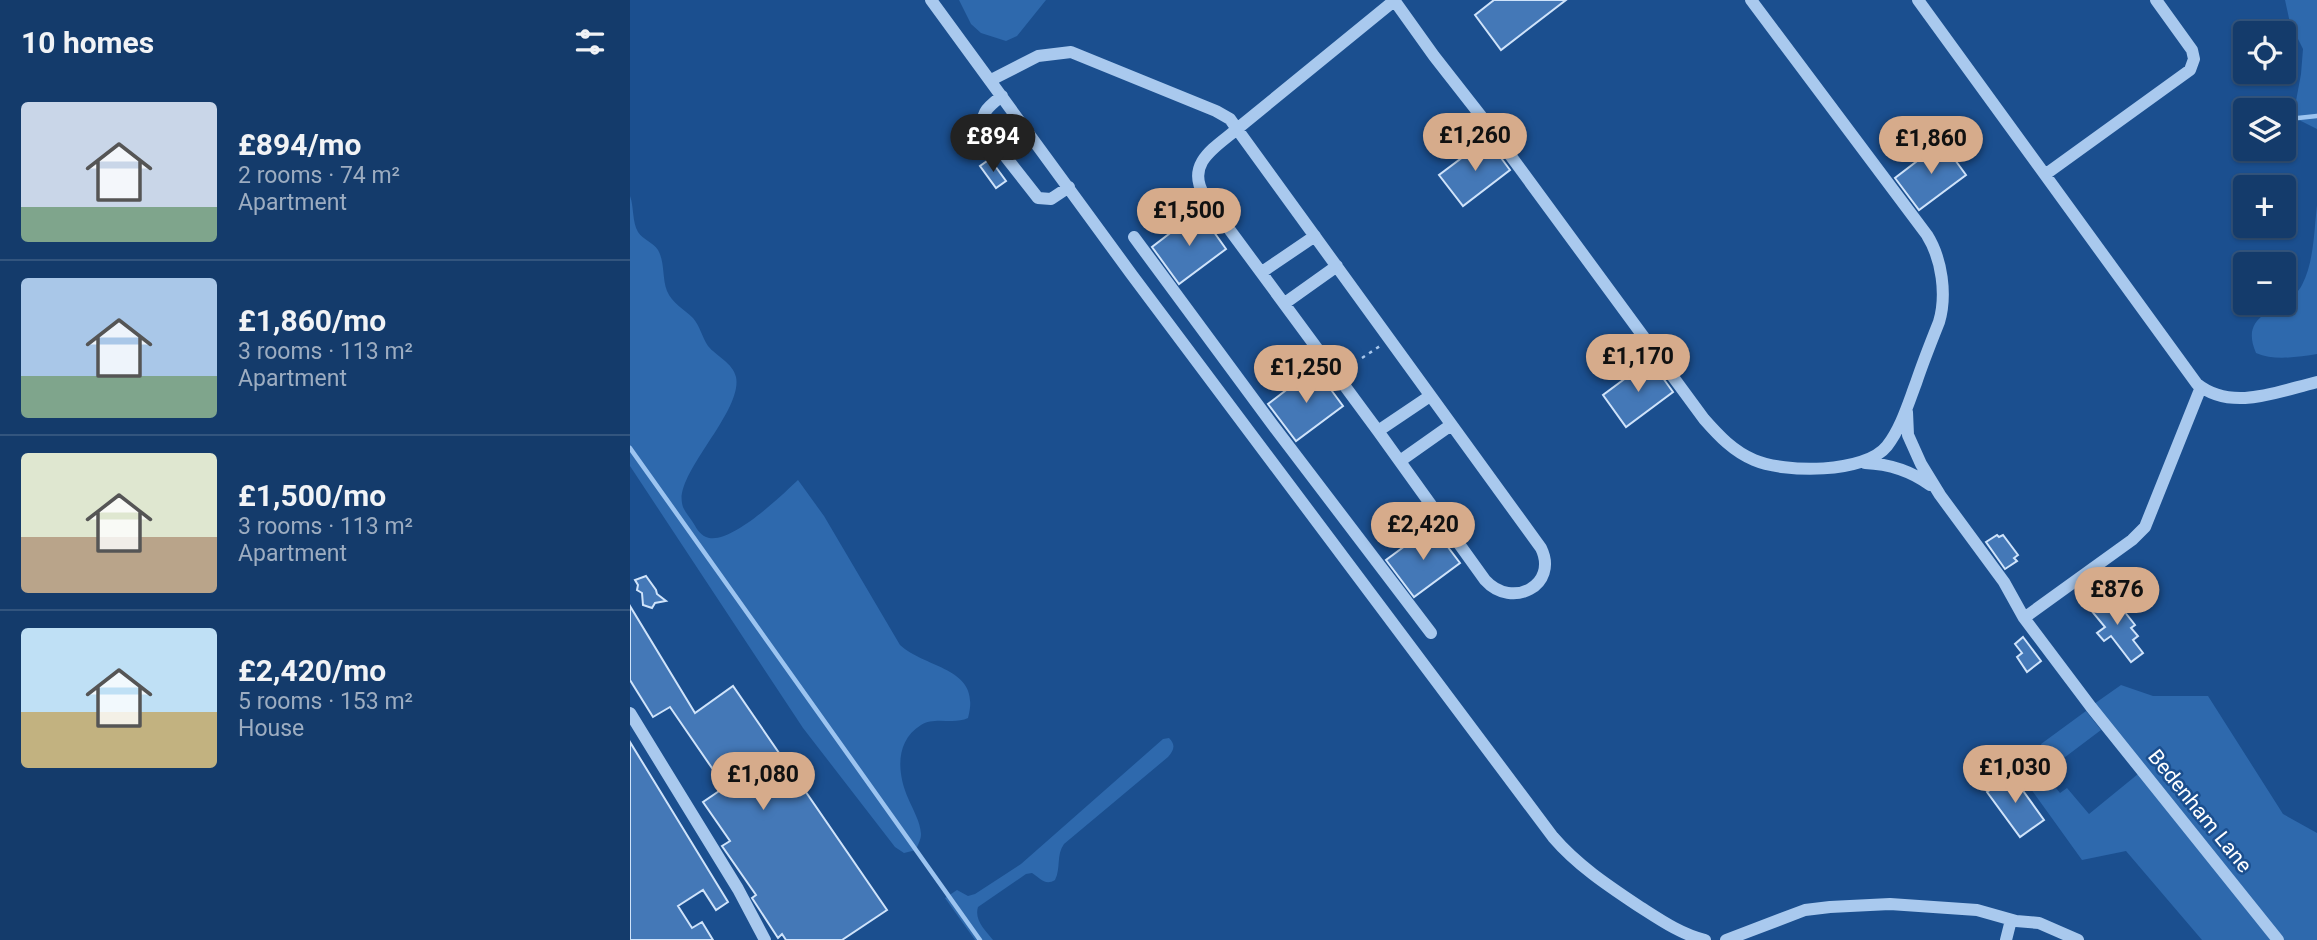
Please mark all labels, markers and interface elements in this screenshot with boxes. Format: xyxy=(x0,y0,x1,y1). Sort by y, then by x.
map controls xyxy=(2233,21,2296,315)
button: locate xyxy=(2233,21,2296,84)
icon: filters xyxy=(571,23,609,61)
text: 10 homes xyxy=(21,25,154,60)
button: layers xyxy=(2233,98,2296,161)
pin: £894 xyxy=(952,114,1034,174)
pin: £1,260 xyxy=(1418,114,1532,173)
pin: £1,860 xyxy=(1874,116,1988,176)
text: £1,260 xyxy=(1439,122,1511,149)
text: £894 xyxy=(966,123,1020,150)
text: £1,860 xyxy=(1895,125,1967,152)
text: £894/mo xyxy=(238,127,362,162)
icon: home xyxy=(77,130,161,214)
text: 2 rooms · 74 m² xyxy=(238,162,400,189)
button: + xyxy=(2233,175,2296,238)
pin: £1,500 xyxy=(1132,188,1246,248)
text: Apartment xyxy=(238,189,347,216)
text: £1,500 xyxy=(1153,197,1225,224)
button: − xyxy=(2233,252,2296,315)
text: £1,860/mo xyxy=(238,303,386,338)
icon: home xyxy=(77,306,161,390)
pin: £1,170 xyxy=(1581,334,1695,394)
text: 3 rooms · 113 m² xyxy=(238,338,413,365)
text: £1,170 xyxy=(1602,343,1674,370)
pin: £1,250 xyxy=(1249,346,1363,405)
text: £1,250 xyxy=(1270,354,1342,381)
text: Apartment xyxy=(238,365,347,392)
text: £1,500/mo xyxy=(238,478,386,513)
icon: home xyxy=(77,481,161,565)
pin: £2,420 xyxy=(1366,503,1480,562)
text: £2,420 xyxy=(1387,511,1459,538)
text: 3 rooms · 113 m² xyxy=(238,513,413,540)
text: Apartment xyxy=(238,540,347,567)
pin: £876 xyxy=(2076,568,2158,627)
text: £876 xyxy=(2090,576,2144,603)
text: £2,420/mo xyxy=(238,653,386,688)
icon: home xyxy=(77,656,161,740)
text: 5 rooms · 153 m² xyxy=(238,688,413,715)
text: House xyxy=(238,715,304,742)
street label: Bedenham Lane xyxy=(2143,745,2257,877)
pin: £1,030 xyxy=(1958,746,2072,805)
pin: £1,080 xyxy=(706,752,820,812)
text: £1,030 xyxy=(1979,754,2051,781)
text: £1,080 xyxy=(727,761,799,788)

